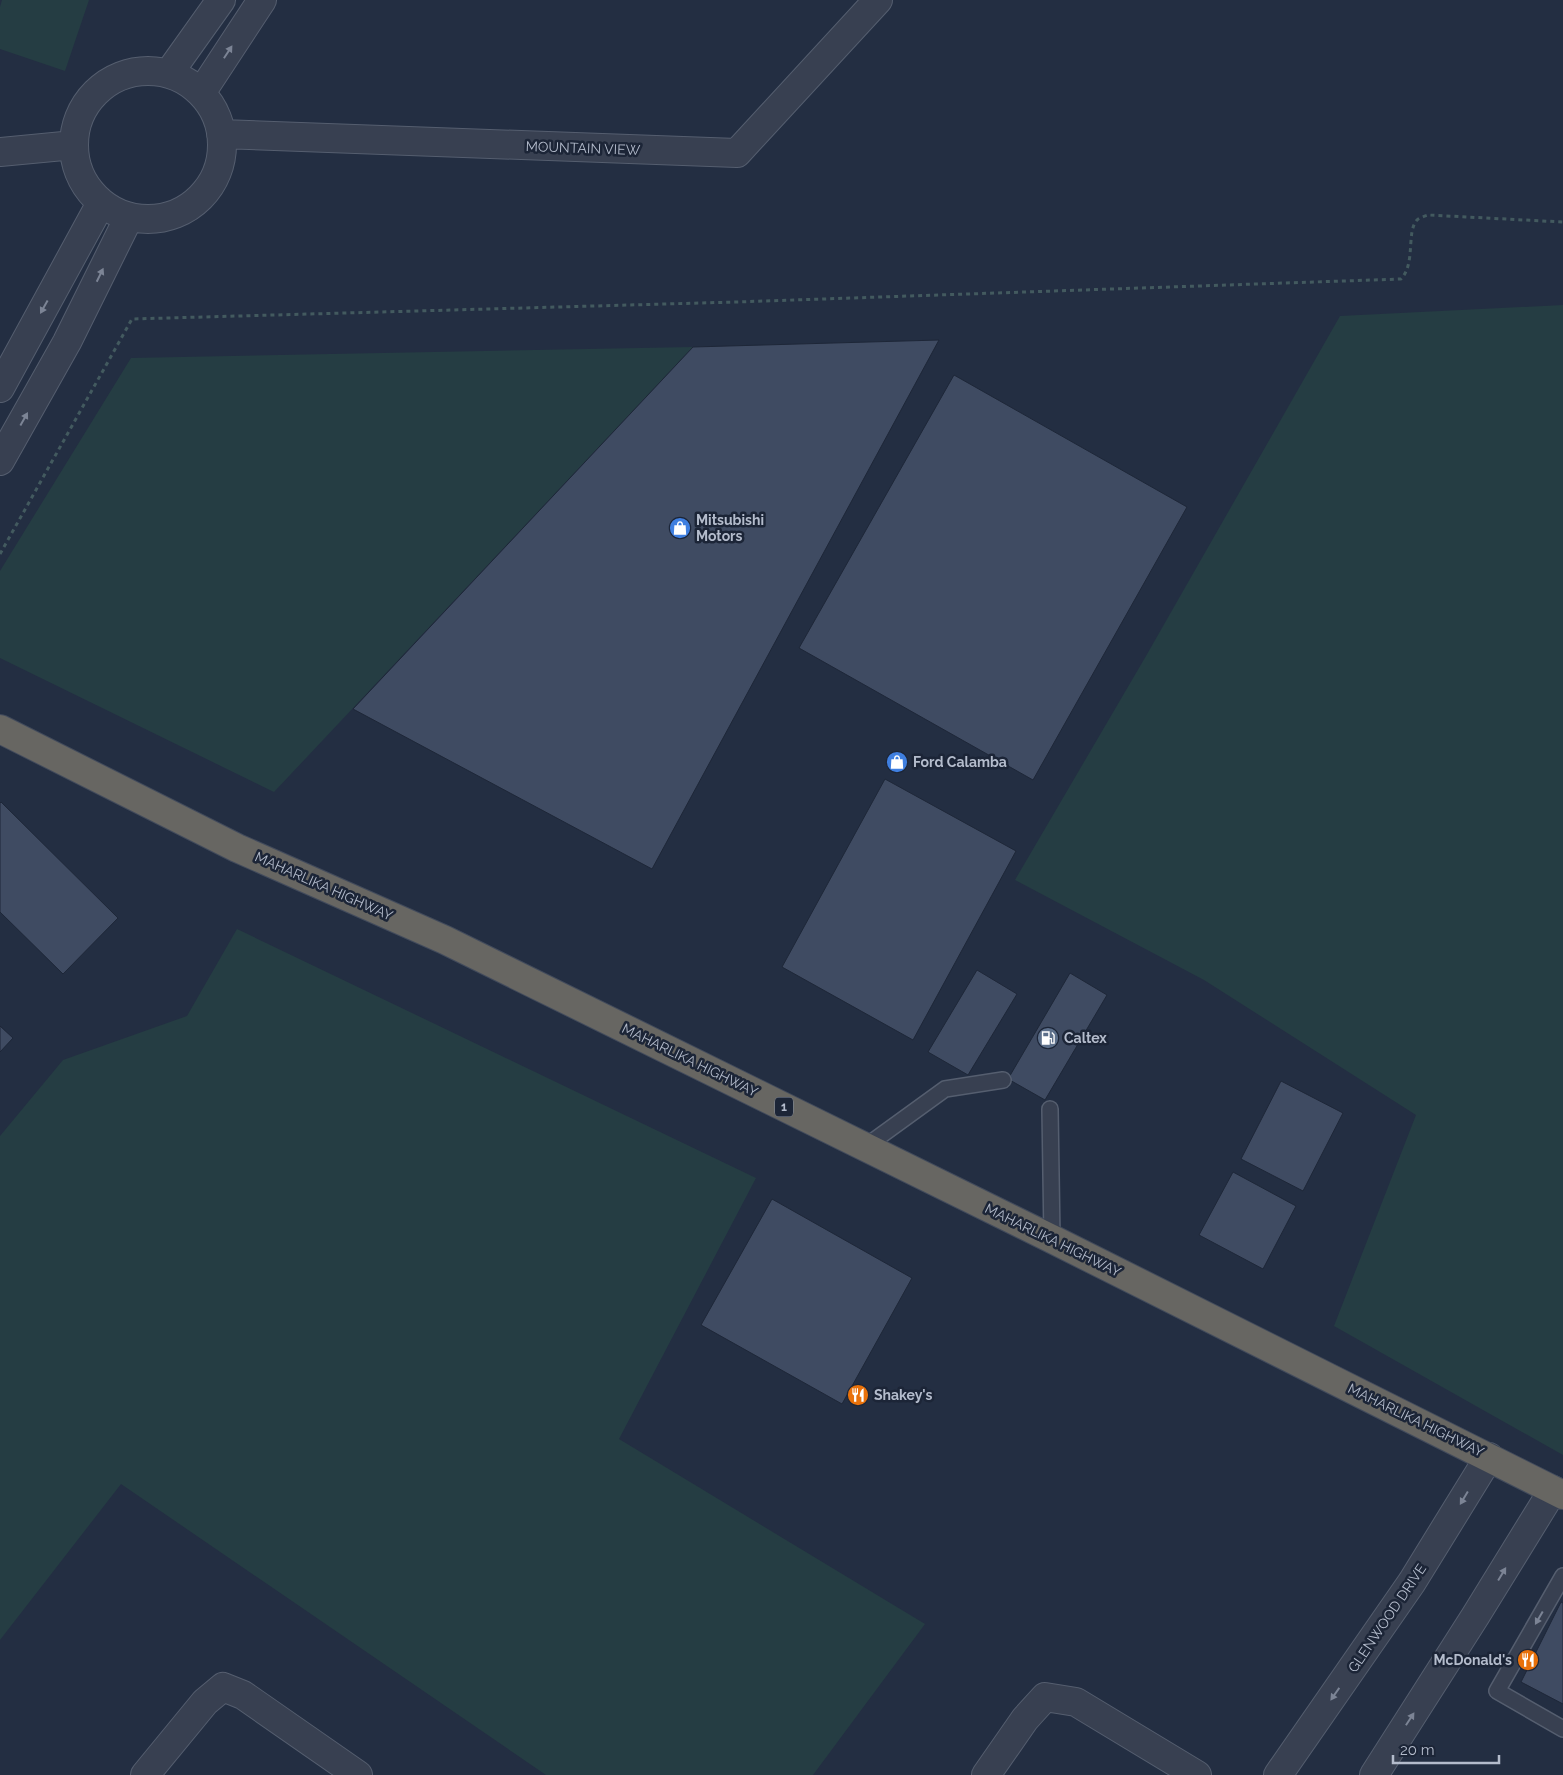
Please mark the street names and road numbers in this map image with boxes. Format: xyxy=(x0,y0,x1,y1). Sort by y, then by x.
street label: MOUNTAIN VIEW xyxy=(525,138,641,158)
street label: MAHARLIKA HIGHWAY xyxy=(253,848,395,924)
street label: MAHARLIKA HIGHWAY xyxy=(619,1020,761,1100)
road number: 1 xyxy=(775,1098,793,1116)
street label: MAHARLIKA HIGHWAY xyxy=(982,1200,1124,1280)
street label: MAHARLIKA HIGHWAY xyxy=(1345,1380,1487,1460)
street label: GLENWOOD DRIVE xyxy=(1345,1561,1429,1675)

